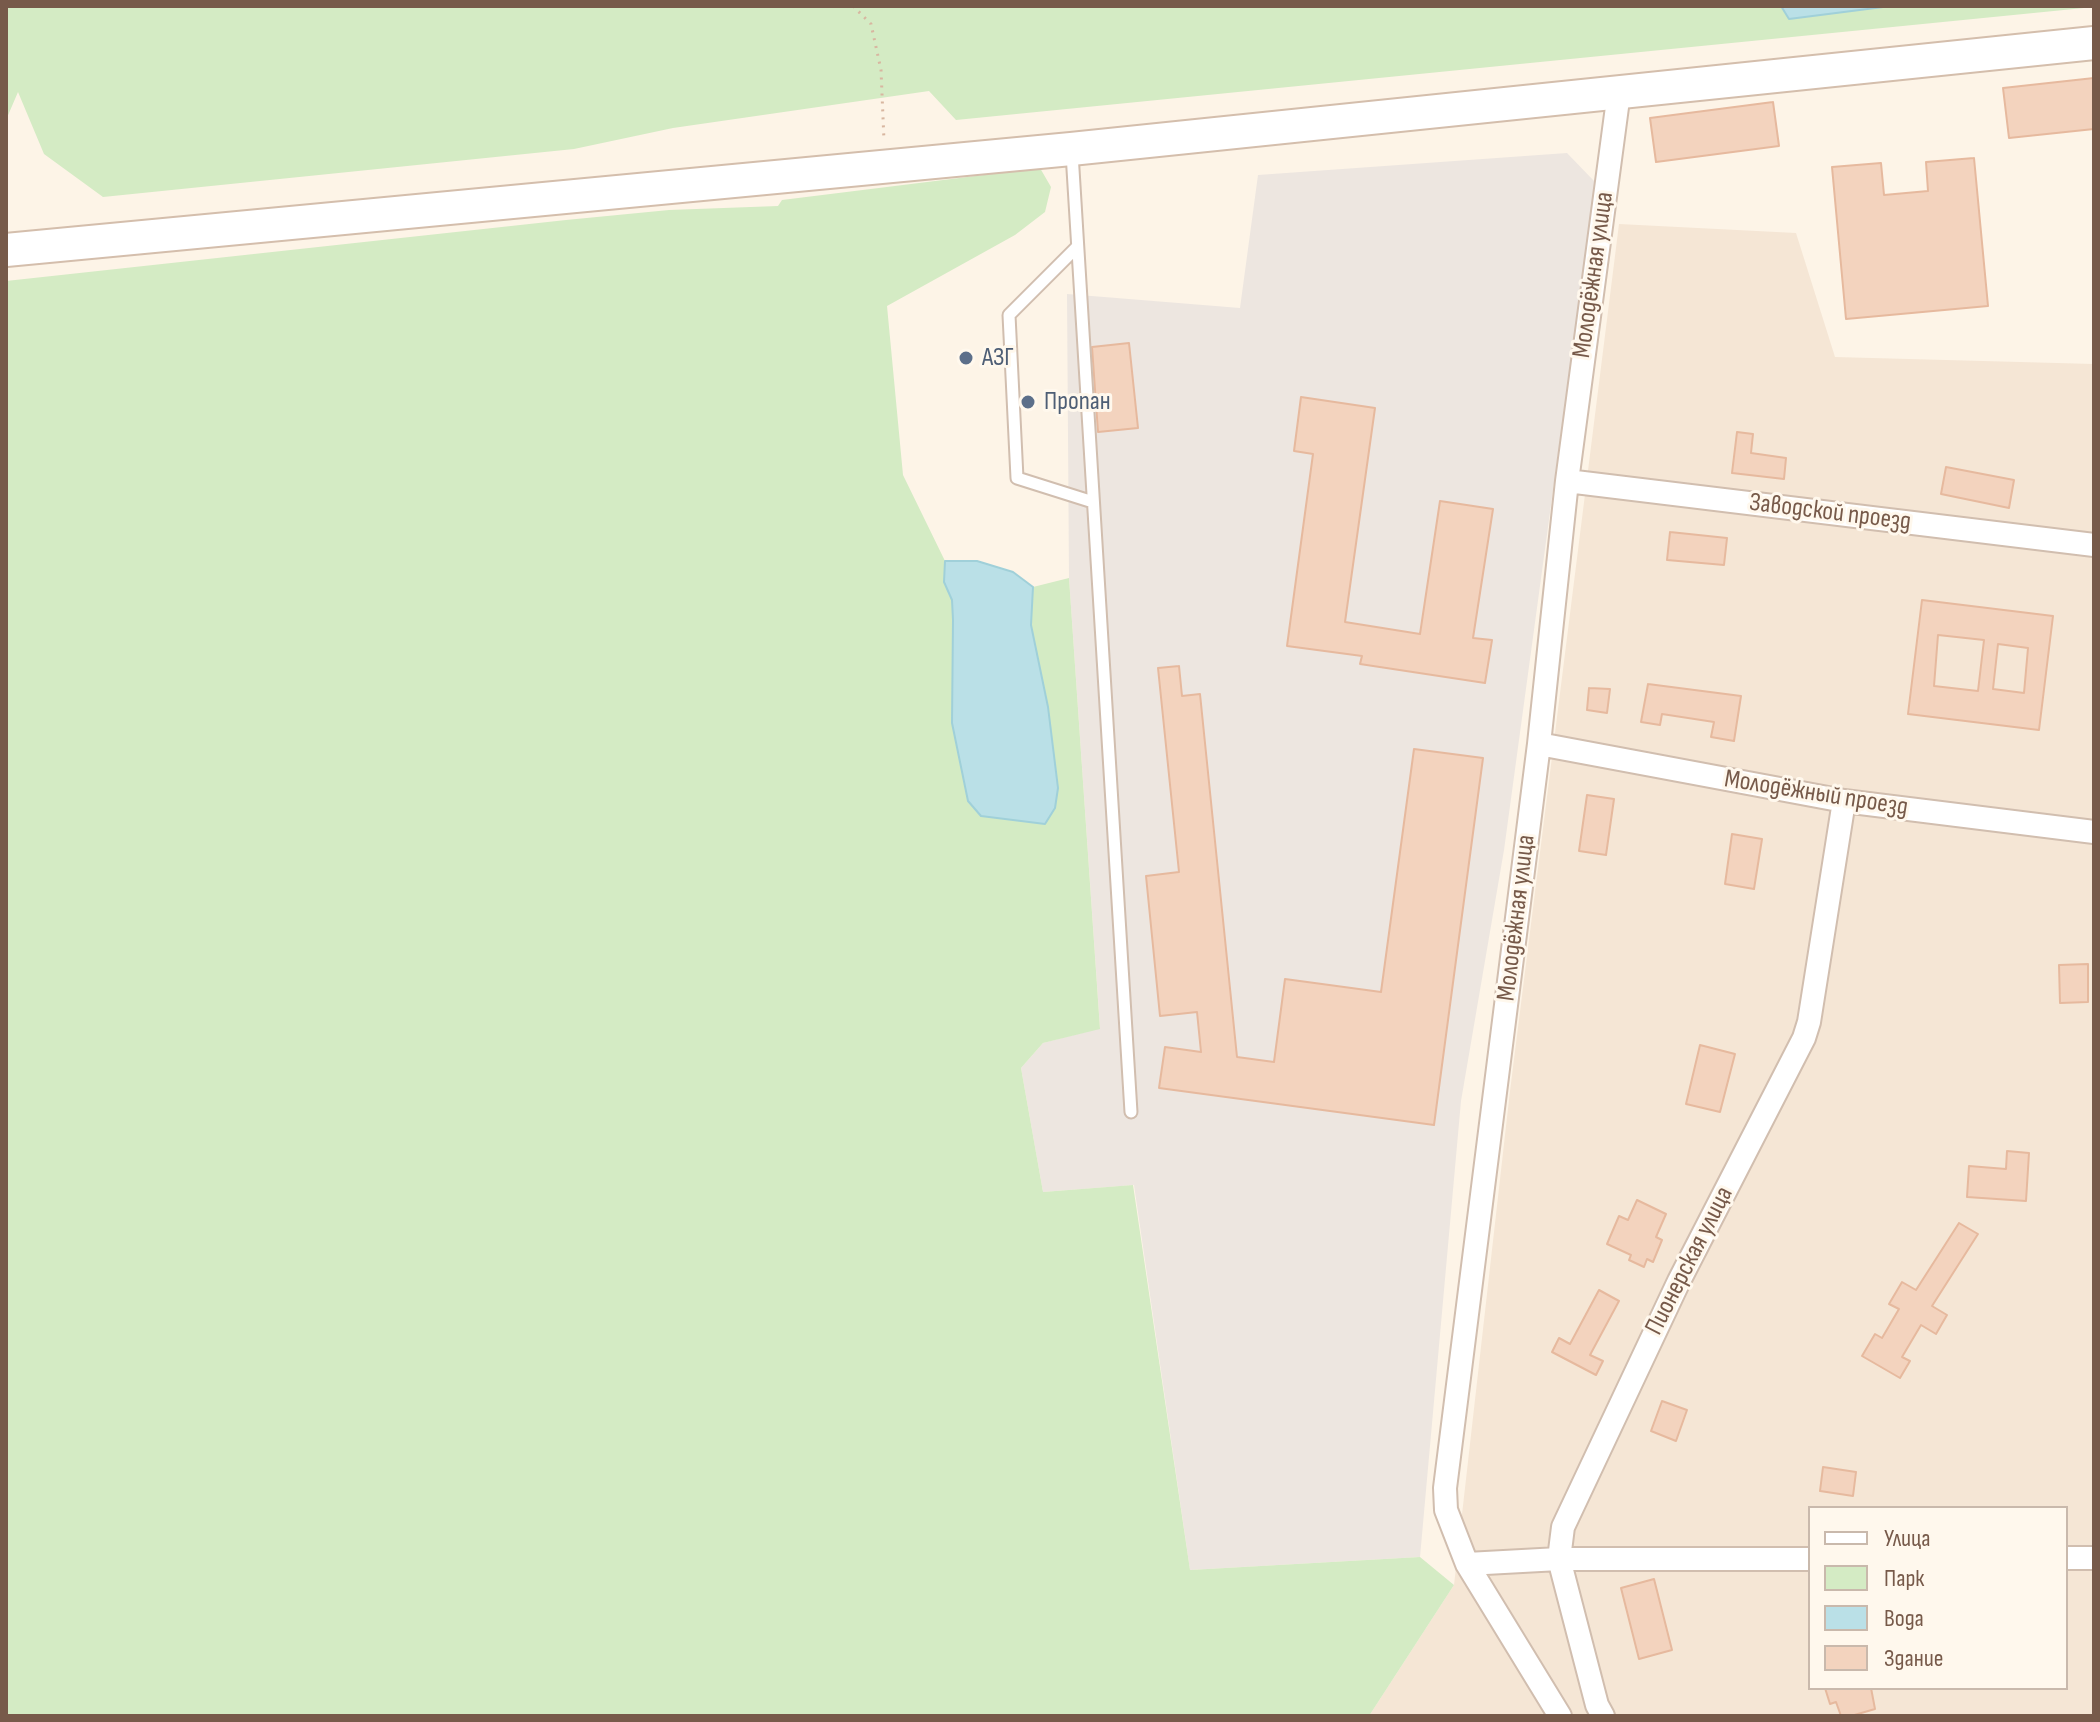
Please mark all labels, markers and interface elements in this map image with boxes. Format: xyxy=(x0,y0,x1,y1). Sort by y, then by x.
street label: Молодёжная улица xyxy=(1567,190,1621,360)
place label: АЗГ xyxy=(982,342,1014,374)
marker: АЗГ xyxy=(957,349,975,367)
place label: Пропан xyxy=(1044,386,1111,418)
marker: Пропан xyxy=(1019,393,1037,411)
street label: Заводской проезд xyxy=(1747,488,1913,538)
street label: Молодёжный проезд xyxy=(1722,764,1910,824)
street label: Молодёжная улица xyxy=(1491,833,1543,1003)
street label: Пионерская улица xyxy=(1639,1182,1741,1340)
legend xyxy=(1808,1506,2068,1690)
text: Улица xyxy=(1884,1524,1930,1553)
text: Парк xyxy=(1884,1564,1924,1593)
text: Вода xyxy=(1884,1604,1924,1633)
text: Здание xyxy=(1884,1644,1943,1673)

